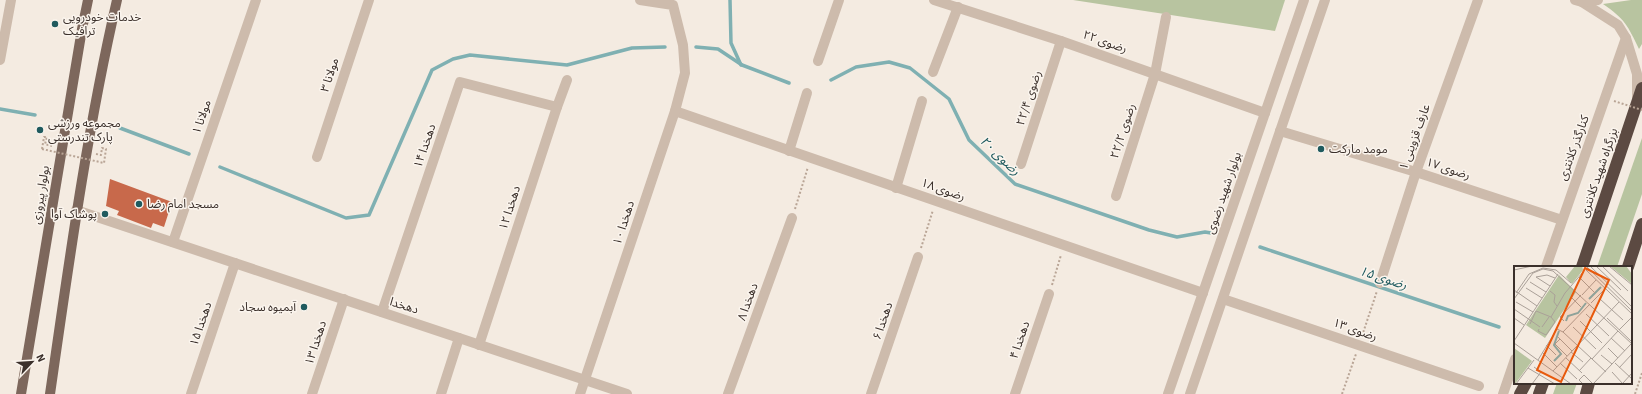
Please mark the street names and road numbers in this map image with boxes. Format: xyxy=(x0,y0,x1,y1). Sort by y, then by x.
street label: رضوی ۲۲ xyxy=(1081,27,1129,57)
street label: مولانا ۳ xyxy=(317,56,343,94)
street label: رضوی ۲۲/۴ xyxy=(1012,68,1046,128)
street label: مولانا ۱ xyxy=(188,98,216,136)
street label: رضوی ۲۲/۲ xyxy=(1106,101,1140,161)
street label: عارف قزوینی ۱ xyxy=(1395,102,1435,172)
street label: کنارگذر کلانتری xyxy=(1554,112,1594,183)
street label: دهخدا ۱۴ xyxy=(410,121,441,170)
street label: بزرگراه شهید کلانتری xyxy=(1576,126,1622,220)
street label: بولوار شهید رضوی xyxy=(1202,150,1246,236)
street label: رضوی ۱۷ xyxy=(1424,154,1472,184)
street label: بولوار پیروزی xyxy=(28,165,54,225)
street label: رضوی ۱۸ xyxy=(919,175,967,205)
street label: دهخدا ۱۲ xyxy=(495,183,525,232)
street label: دهخدا ۱۰ xyxy=(609,198,639,247)
street label: دهخدا ۸ xyxy=(733,281,763,323)
street label: دهخدا xyxy=(387,293,421,319)
street label: دهخدا ۱۵ xyxy=(186,299,217,348)
street label: دهخدا ۶ xyxy=(869,300,897,342)
street label: رضوی ۱۳ xyxy=(1331,315,1379,345)
street label: دهخدا ۱۳ xyxy=(301,318,331,367)
street label: دهخدا ۴ xyxy=(1006,319,1034,361)

